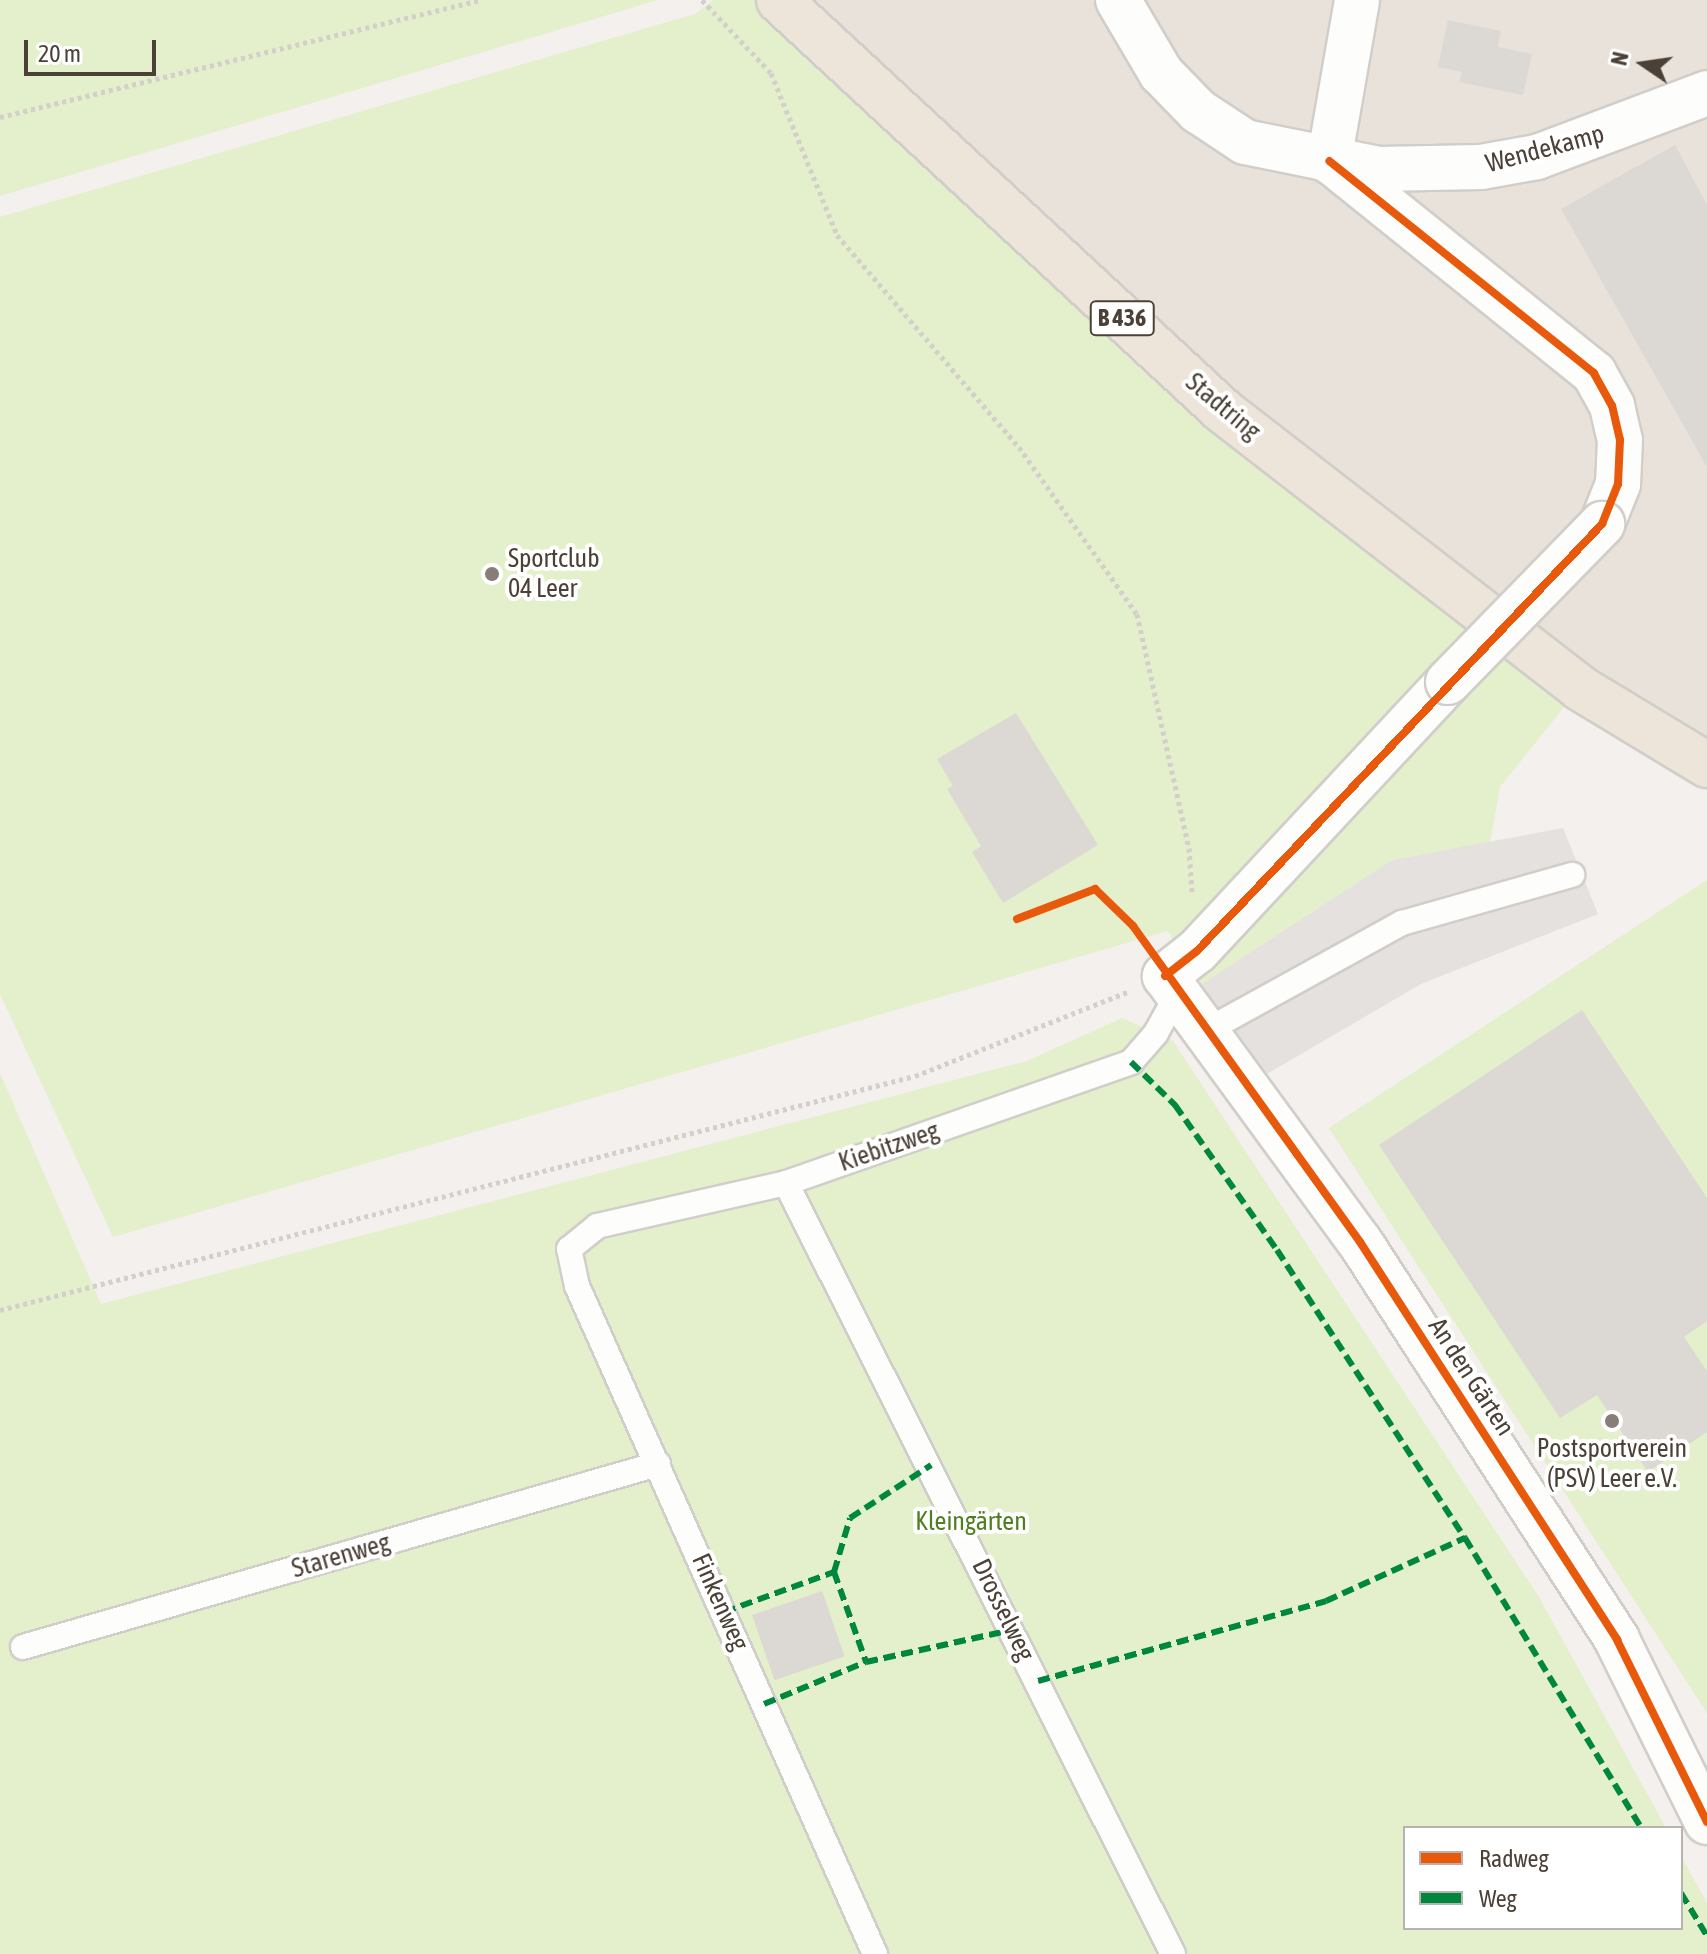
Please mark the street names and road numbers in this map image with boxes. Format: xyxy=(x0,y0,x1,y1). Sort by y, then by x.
street label: Wendekamp xyxy=(1482,118,1608,180)
road number: B 436 xyxy=(1088,298,1156,338)
street label: Stadtring xyxy=(1179,367,1267,447)
street label: Kiebitzweg xyxy=(835,1115,943,1179)
street label: An den Gärten xyxy=(1421,1312,1521,1442)
street label: Starenweg xyxy=(288,1527,394,1585)
street label: Finkenweg xyxy=(685,1549,755,1655)
street label: Drosselweg xyxy=(965,1554,1041,1666)

